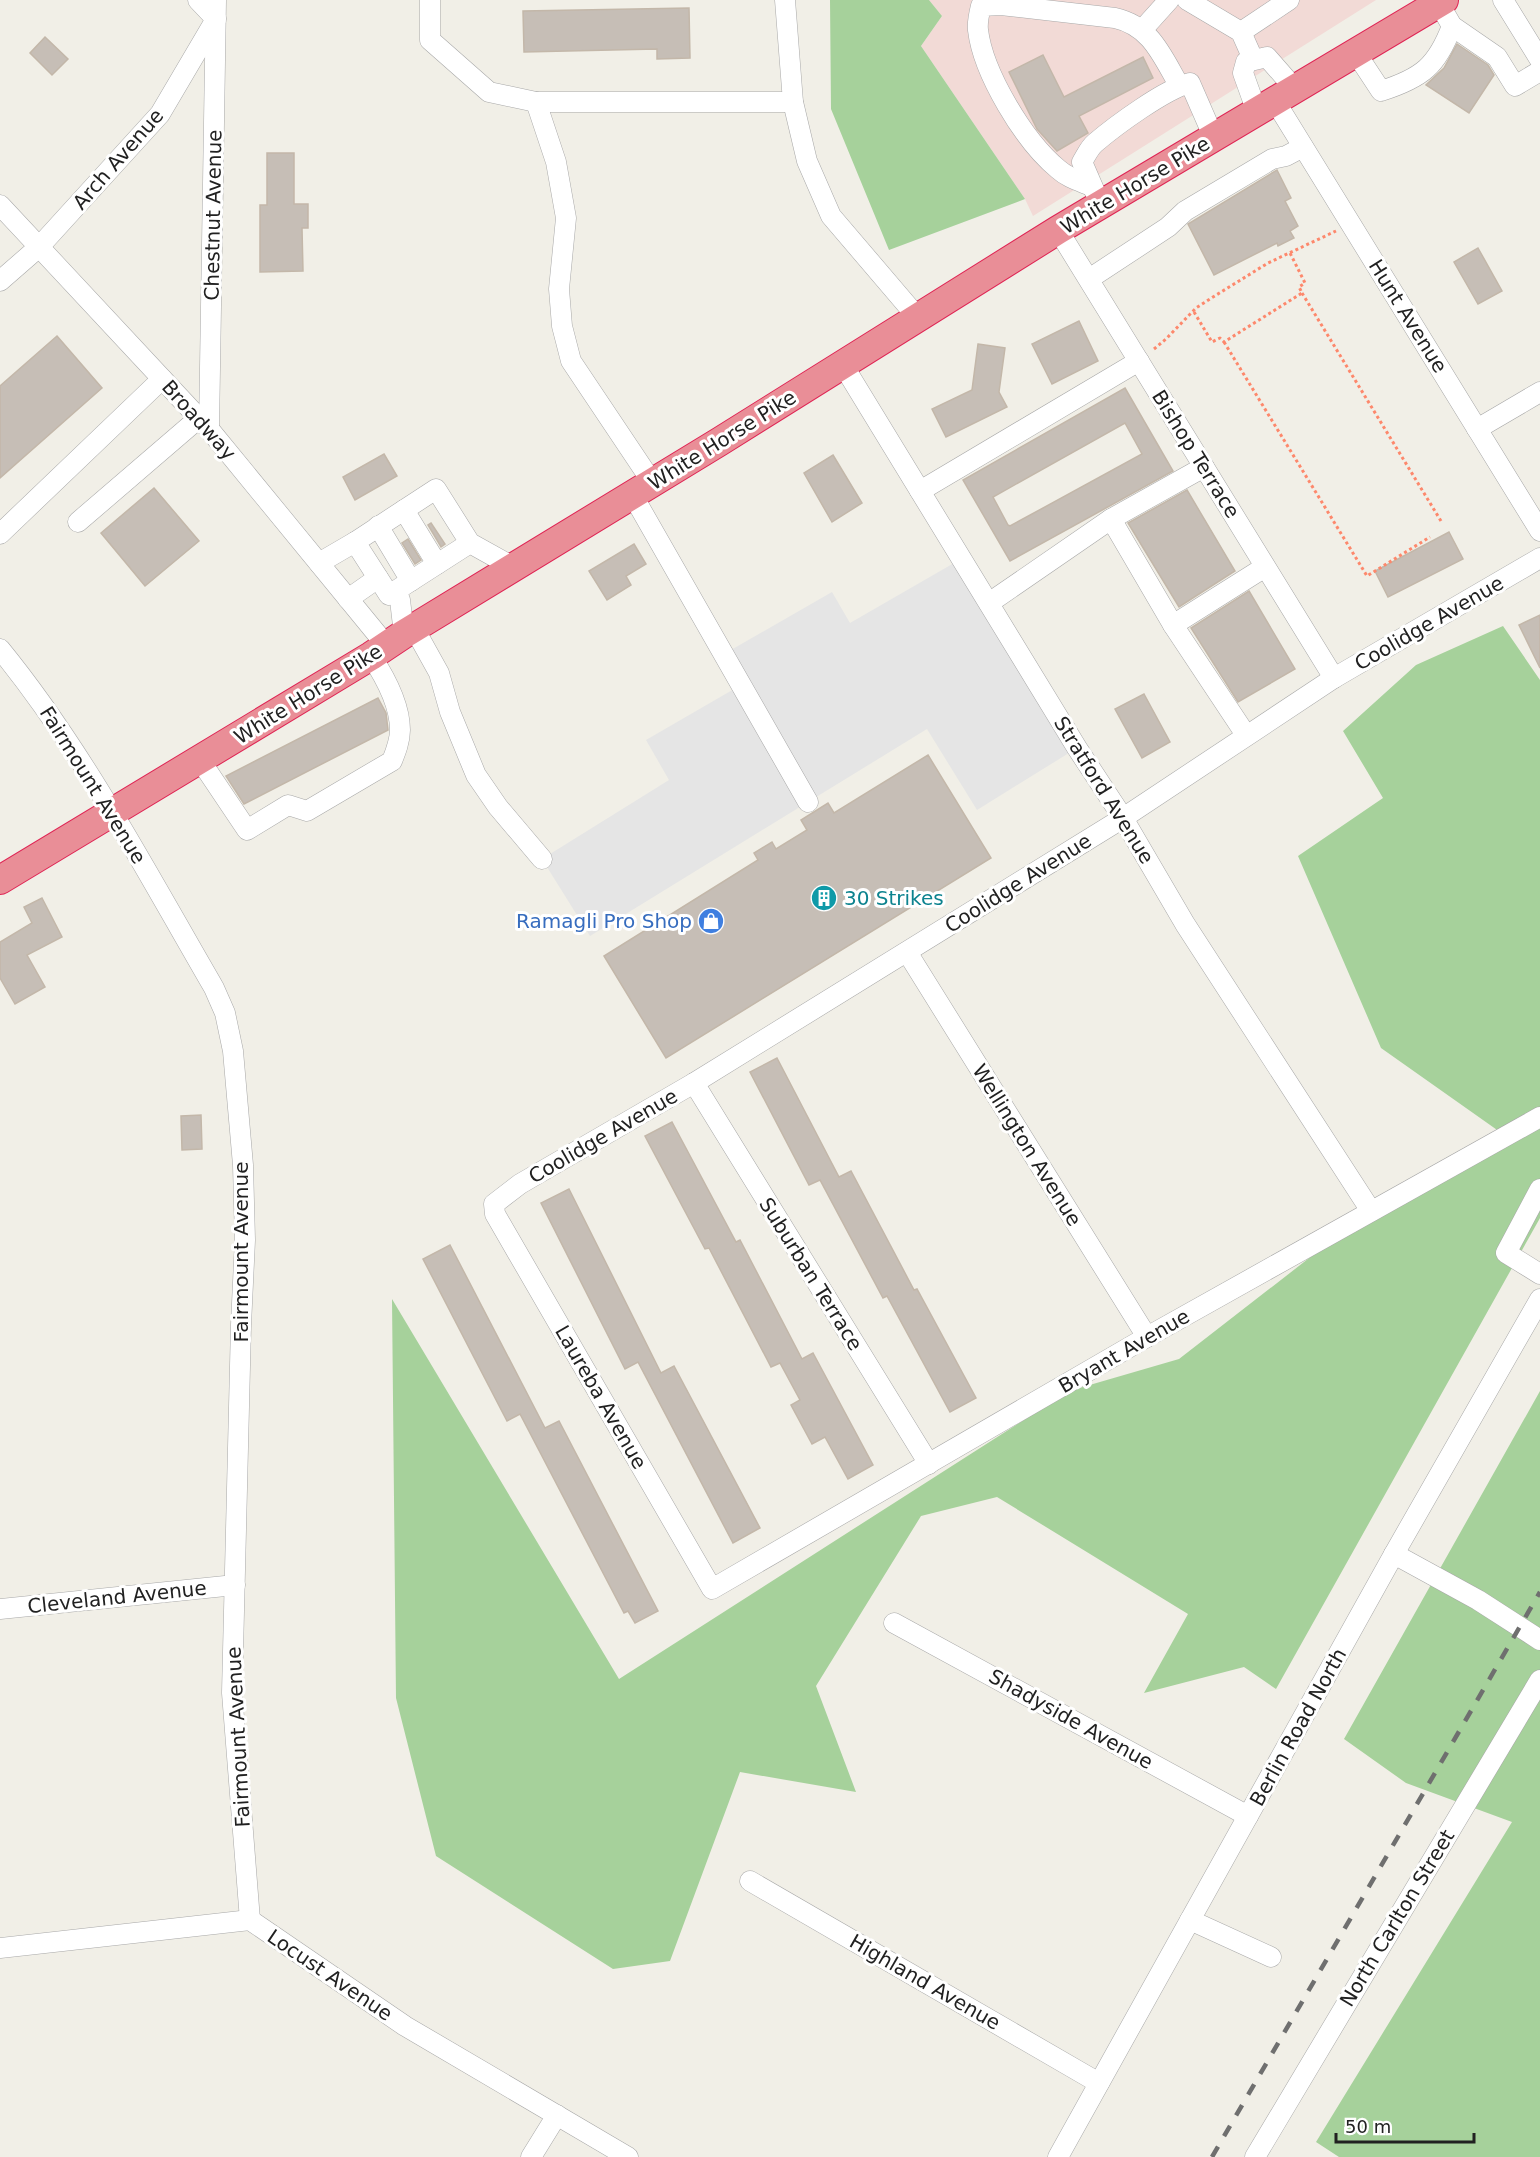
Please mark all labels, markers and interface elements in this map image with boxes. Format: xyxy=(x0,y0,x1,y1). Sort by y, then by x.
street label: Arch Avenue xyxy=(68,104,168,214)
street label: Chestnut Avenue xyxy=(200,129,226,301)
street label: White Horse Pike xyxy=(1056,131,1214,239)
street label: Hunt Avenue xyxy=(1364,255,1452,377)
street label: Broadway xyxy=(157,375,241,465)
street label: White Horse Pike xyxy=(644,385,800,495)
street label: Bishop Terrace xyxy=(1147,386,1245,522)
street label: Coolidge Avenue xyxy=(1350,571,1508,675)
street label: White Horse Pike xyxy=(230,639,386,749)
street label: Fairmount Avenue xyxy=(35,702,151,868)
street label: Stratford Avenue xyxy=(1049,712,1159,868)
street label: Coolidge Avenue xyxy=(940,828,1096,938)
building icon: 30 Strikes xyxy=(809,883,839,913)
place label: 30 Strikes xyxy=(844,886,944,910)
shop icon: Ramagli Pro Shop xyxy=(696,906,726,936)
place label: Ramagli Pro Shop xyxy=(516,909,692,933)
street label: Wellington Avenue xyxy=(967,1060,1087,1230)
street label: Coolidge Avenue xyxy=(524,1084,682,1188)
street label: Fairmount Avenue xyxy=(229,1162,253,1342)
street label: Suburban Terrace xyxy=(754,1193,868,1355)
street label: Bryant Avenue xyxy=(1054,1304,1194,1398)
street label: Laureba Avenue xyxy=(550,1321,652,1473)
street label: Cleveland Avenue xyxy=(26,1576,208,1618)
street label: Berlin Road North xyxy=(1245,1644,1351,1810)
street label: Fairmount Avenue xyxy=(221,1646,255,1828)
street label: Shadyside Avenue xyxy=(985,1664,1157,1774)
street label: North Carlton Street xyxy=(1335,1825,1459,2011)
street label: Locust Avenue xyxy=(263,1924,397,2026)
street label: Highland Avenue xyxy=(845,1929,1005,2035)
scale bar xyxy=(1336,2106,1474,2144)
text: 50 m xyxy=(1345,2116,1391,2137)

